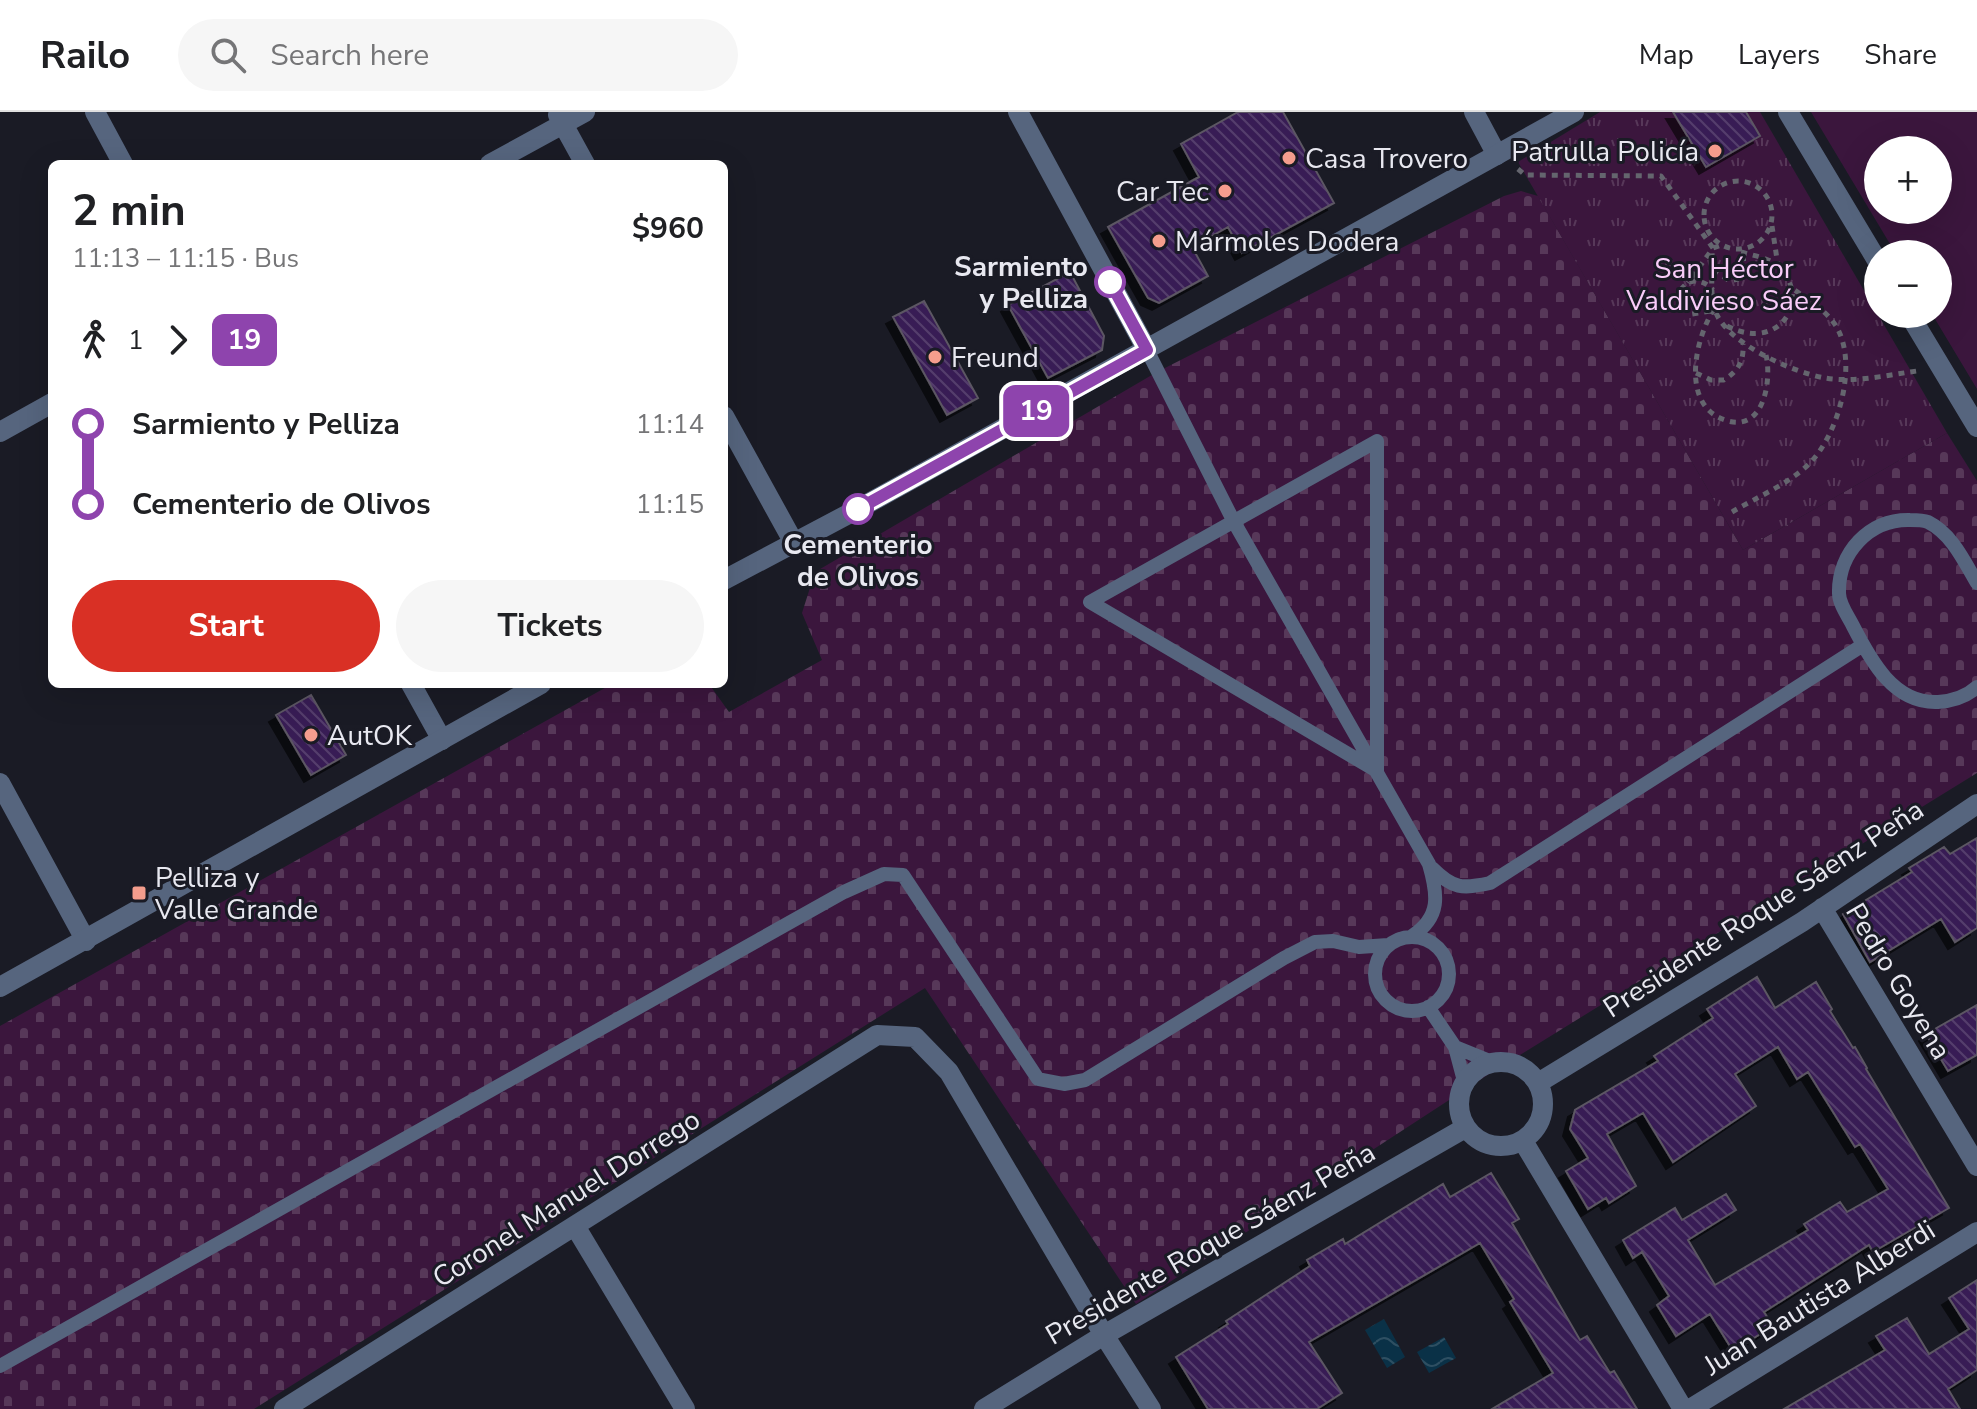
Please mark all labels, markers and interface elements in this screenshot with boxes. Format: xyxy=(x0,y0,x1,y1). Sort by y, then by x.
search box xyxy=(178,19,738,91)
text: Railo xyxy=(40,30,130,81)
icon: search xyxy=(206,33,250,77)
text: Search here xyxy=(270,35,429,76)
text: Map xyxy=(1639,36,1694,74)
text: Layers xyxy=(1738,36,1820,74)
text: Share xyxy=(1864,36,1937,74)
place label: Patrulla Policía xyxy=(1511,133,1699,171)
map controls xyxy=(1864,136,1952,328)
button: + xyxy=(1864,136,1952,224)
place label: Casa Trovero xyxy=(1305,140,1468,178)
marker: Patrulla Policía xyxy=(1706,142,1724,160)
marker: Casa Trovero xyxy=(1280,149,1298,167)
place label: Car Tec xyxy=(1116,173,1209,211)
text: 2 min xyxy=(72,181,186,241)
marker: Car Tec xyxy=(1216,182,1234,200)
text: $960 xyxy=(632,208,704,249)
place label: Mármoles Dodera xyxy=(1175,223,1399,261)
marker: Mármoles Dodera xyxy=(1150,232,1168,250)
button: − xyxy=(1864,240,1952,328)
text: 11:13 – 11:15 · Bus xyxy=(72,241,299,276)
place label: Sarmiento y Pelliza xyxy=(954,248,1088,318)
park label: San Héctor Valdivieso Sáez xyxy=(1625,250,1822,320)
marker: Sarmiento y Pelliza xyxy=(1095,267,1125,297)
icon: walk xyxy=(72,318,116,362)
icon: forward xyxy=(156,318,200,362)
text: 19 xyxy=(228,321,261,359)
text: 1 xyxy=(128,323,144,358)
place label: Freund xyxy=(951,339,1039,377)
marker: Freund xyxy=(926,348,944,366)
line badge: 19 xyxy=(1000,385,1072,437)
text: 19 xyxy=(1019,392,1053,430)
text: Sarmiento y Pelliza xyxy=(132,404,400,445)
text: 11:14 xyxy=(636,407,704,442)
text: Cementerio de Olivos xyxy=(132,484,431,525)
text: 11:15 xyxy=(636,487,704,522)
marker: Cementerio de Olivos xyxy=(843,494,873,524)
place label: Cementerio de Olivos xyxy=(783,526,933,596)
button: Start xyxy=(72,580,380,672)
button: Tickets xyxy=(396,580,704,672)
place label: AutOK xyxy=(327,717,412,755)
marker: AutOK xyxy=(302,726,320,744)
street label: Presidente Roque Sáenz Peña xyxy=(1596,791,1931,1027)
place label: Pelliza y Valle Grande xyxy=(154,859,318,929)
marker: Pelliza y Valle Grande xyxy=(130,884,148,902)
street label: Pedro Goyena xyxy=(1836,896,1960,1067)
street label: Coronel Manuel Dorrego xyxy=(425,1101,708,1297)
street label: Presidente Roque Sáenz Peña xyxy=(1039,1134,1382,1354)
street label: Juan Bautista Alberdi xyxy=(1696,1211,1942,1385)

